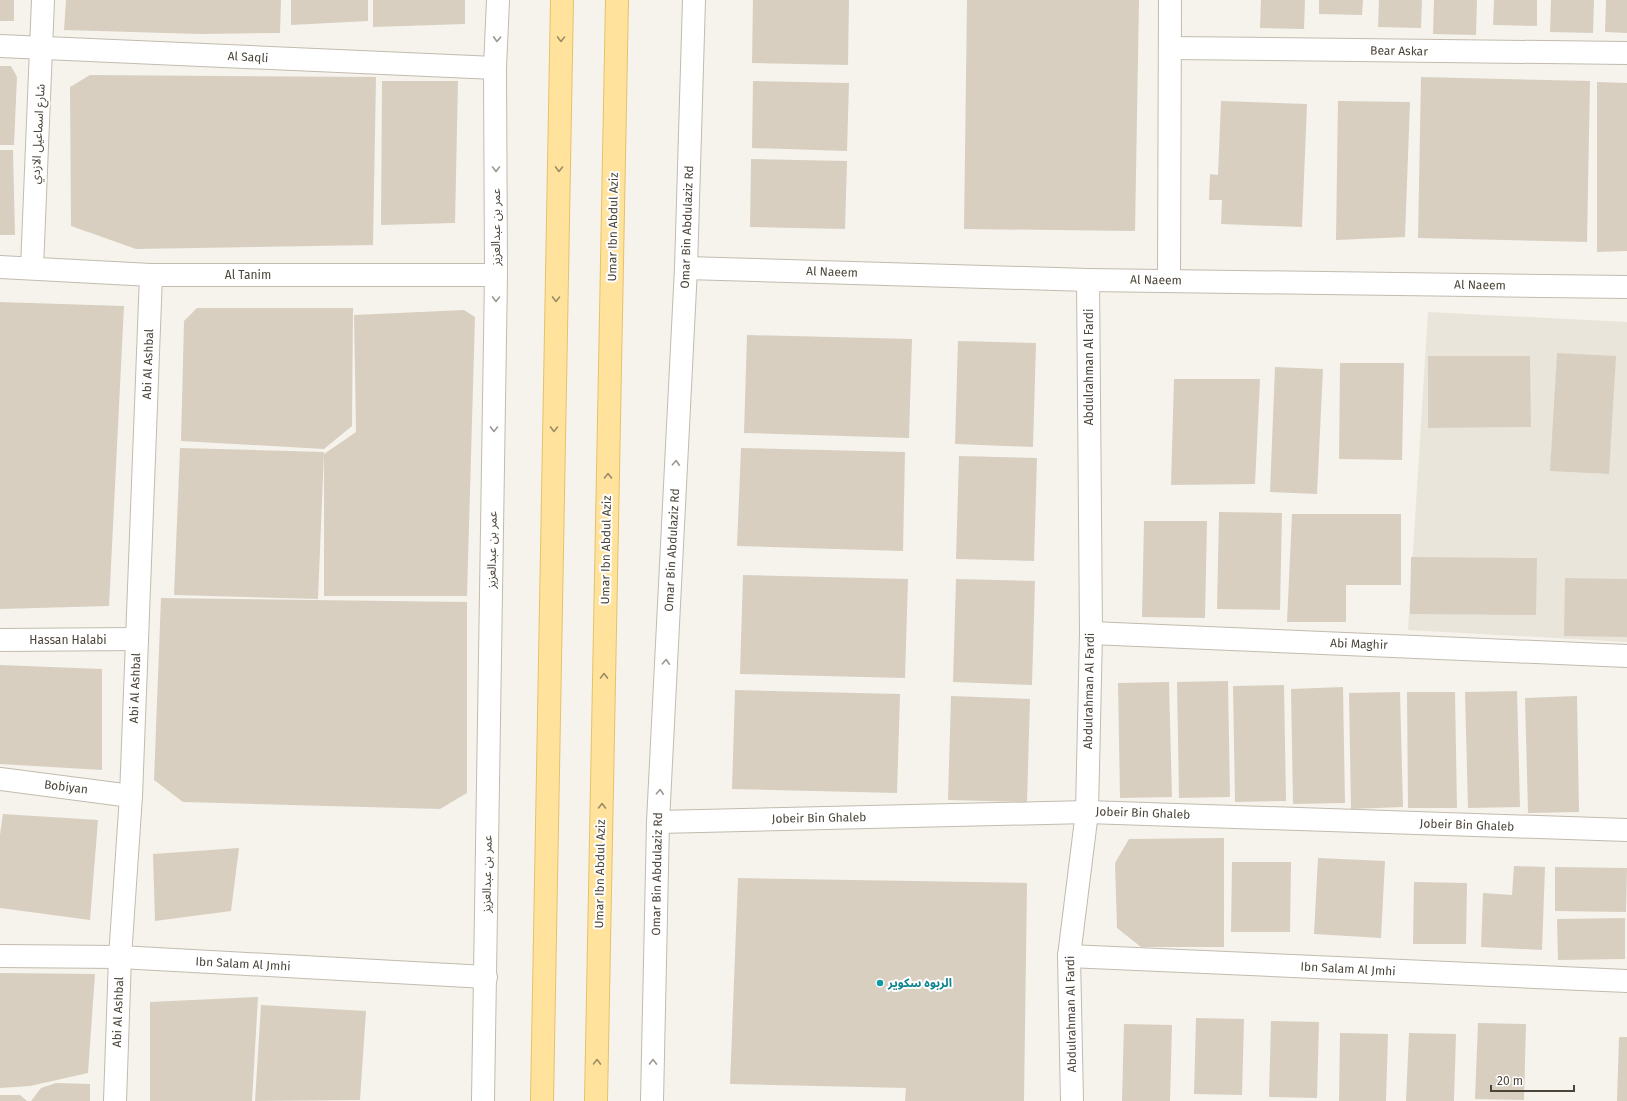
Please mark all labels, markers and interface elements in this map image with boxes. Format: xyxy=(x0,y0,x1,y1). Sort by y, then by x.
one-way arrow xyxy=(492,36,501,42)
one-way arrow xyxy=(557,36,565,42)
street label: Bear Askar xyxy=(1370,43,1428,59)
street label: Al Saqli xyxy=(227,49,269,65)
street label: شارع اسماعيل الازدي xyxy=(28,83,50,185)
street label: Omar Bin Abdulaziz Rd xyxy=(678,165,696,289)
one-way arrow xyxy=(492,166,500,172)
one-way arrow xyxy=(555,166,563,172)
street label: Umar Ibn Abdul Aziz xyxy=(605,172,621,282)
street label: عمر بن عبدالعزيز xyxy=(489,188,503,267)
street label: Al Naeem xyxy=(806,264,858,280)
street label: Al Tanim xyxy=(225,268,271,282)
street label: Al Naeem xyxy=(1130,273,1182,287)
street label: Al Naeem xyxy=(1454,278,1506,292)
one-way arrow xyxy=(492,296,500,302)
one-way arrow xyxy=(552,296,561,302)
street label: Abdulrahman Al Fardi xyxy=(1082,309,1096,425)
street label: Abi Al Ashbal xyxy=(140,328,156,400)
one-way arrow xyxy=(490,426,498,432)
one-way arrow xyxy=(550,426,558,432)
one-way arrow xyxy=(672,460,681,466)
one-way arrow xyxy=(604,473,612,479)
street label: Omar Bin Abdulaziz Rd xyxy=(662,488,682,612)
street label: Umar Ibn Abdul Aziz xyxy=(598,495,614,605)
street label: عمر بن عبدالعزيز xyxy=(484,511,500,590)
street label: Hassan Halabi xyxy=(29,633,107,647)
street label: Abdulrahman Al Fardi xyxy=(1081,633,1097,749)
street label: Abi Maghir xyxy=(1330,636,1388,652)
street label: Abi Al Ashbal xyxy=(127,652,143,724)
one-way arrow xyxy=(662,659,671,665)
one-way arrow xyxy=(600,673,608,679)
street label: Bobiyan xyxy=(43,777,89,797)
one-way arrow xyxy=(656,789,664,795)
one-way arrow xyxy=(597,803,606,809)
street label: Jobeir Bin Ghaleb xyxy=(1096,804,1190,822)
street label: Jobeir Bin Ghaleb xyxy=(772,810,866,826)
street label: Omar Bin Abdulaziz Rd xyxy=(649,812,665,936)
street label: Jobeir Bin Ghaleb xyxy=(1420,816,1514,834)
street label: Umar Ibn Abdul Aziz xyxy=(592,819,608,929)
street label: عمر بن عبدالعزيز xyxy=(479,835,495,914)
street label: Ibn Salam Al Jmhi xyxy=(195,955,291,973)
street label: Abdulrahman Al Fardi xyxy=(1063,956,1079,1072)
street label: Ibn Salam Al Jmhi xyxy=(1300,960,1396,978)
street label: Abi Al Ashbal xyxy=(110,976,126,1048)
place label: الربوه سكوير xyxy=(887,976,952,990)
marker: الربوه سكوير xyxy=(875,978,885,988)
one-way arrow xyxy=(593,1059,601,1065)
one-way arrow xyxy=(649,1059,657,1065)
scale bar xyxy=(1491,1067,1574,1093)
text: 20 m xyxy=(1497,1074,1523,1088)

